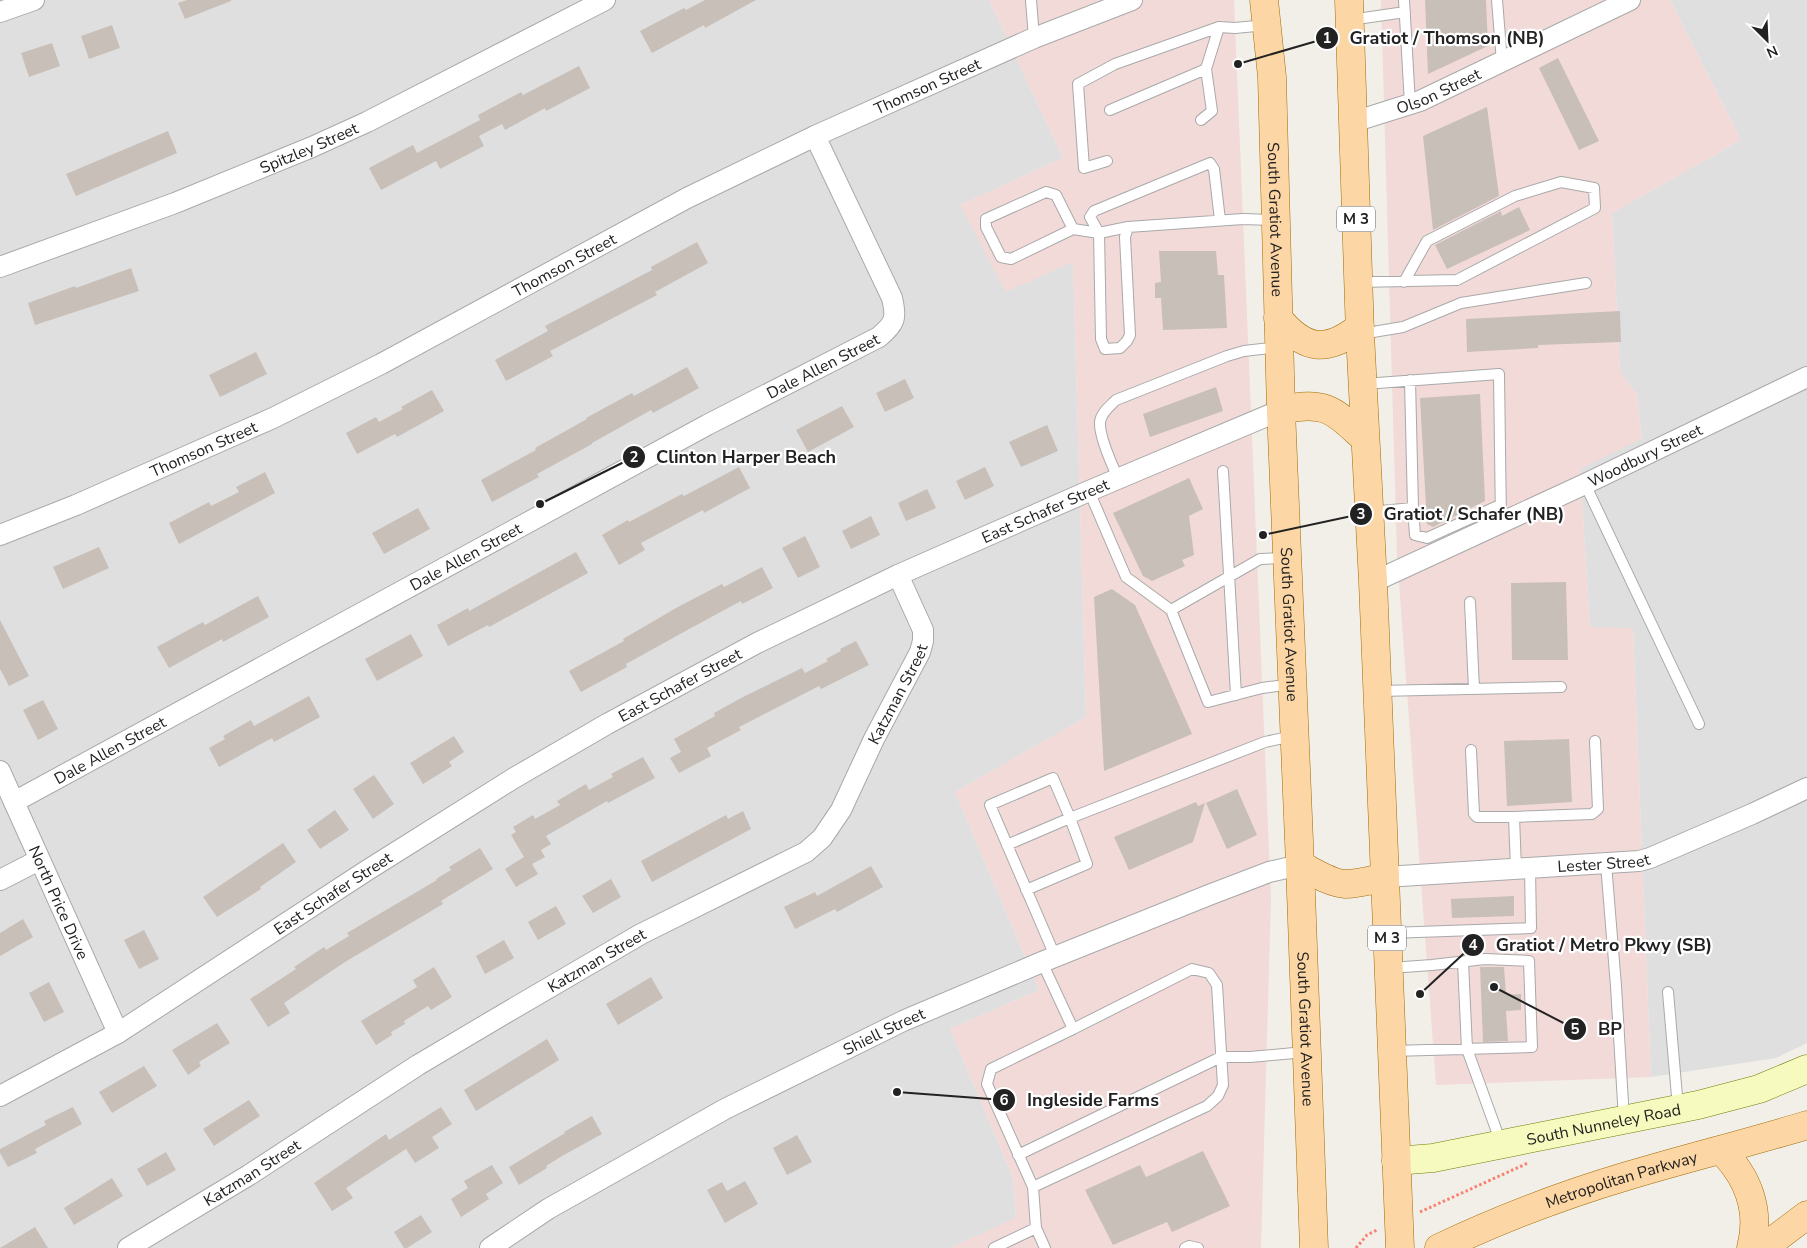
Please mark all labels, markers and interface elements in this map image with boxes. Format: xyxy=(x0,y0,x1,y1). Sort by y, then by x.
north arrow xyxy=(1742,15,1792,65)
callout: Gratiot / Thomson (NB) xyxy=(1314,21,1554,54)
text: Gratiot / Thomson (NB) xyxy=(1349,26,1545,50)
text: 1 xyxy=(1322,28,1332,48)
text: N xyxy=(1763,41,1781,62)
street label: Thomson Street xyxy=(871,53,985,120)
street label: Olson Street xyxy=(1394,63,1485,120)
street label: Spitzley Street xyxy=(256,117,362,179)
street label: South Gratiot Avenue xyxy=(1262,142,1288,297)
road number: M 3 xyxy=(1337,206,1375,232)
street label: Thomson Street xyxy=(509,228,621,303)
street label: Dale Allen Street xyxy=(763,328,884,405)
street label: Thomson Street xyxy=(147,416,261,483)
street label: Woodbury Street xyxy=(1584,419,1706,493)
callout: Clinton Harper Beach xyxy=(621,441,846,474)
text: Clinton Harper Beach xyxy=(656,445,836,469)
text: 2 xyxy=(629,447,639,467)
street label: East Schafer Street xyxy=(978,474,1113,549)
callout: Gratiot / Schafer (NB) xyxy=(1349,497,1575,530)
text: Gratiot / Schafer (NB) xyxy=(1383,502,1565,526)
text: 3 xyxy=(1356,504,1366,524)
street label: Dale Allen Street xyxy=(406,518,526,597)
street label: South Gratiot Avenue xyxy=(1275,547,1303,702)
street label: Katzman Street xyxy=(863,642,934,749)
street label: East Schafer Street xyxy=(615,643,746,728)
street label: Dale Allen Street xyxy=(50,711,170,790)
street label: North Price Drive xyxy=(23,842,94,963)
street label: East Schafer Street xyxy=(270,847,397,940)
street label: Lester Street xyxy=(1557,848,1653,878)
street label: Katzman Street xyxy=(544,923,650,998)
road number: M 3 xyxy=(1368,926,1406,950)
callout: Gratiot / Metro Pkwy (SB) xyxy=(1461,928,1722,961)
text: Gratiot / Metro Pkwy (SB) xyxy=(1496,933,1712,957)
text: 4 xyxy=(1468,935,1478,955)
street label: South Gratiot Avenue xyxy=(1291,951,1319,1107)
street label: Shiell Street xyxy=(839,1003,929,1061)
callout: BP xyxy=(1563,1013,1632,1046)
text: BP xyxy=(1598,1017,1622,1041)
text: 5 xyxy=(1570,1019,1580,1039)
callout: Ingleside Farms xyxy=(992,1084,1169,1117)
text: Ingleside Farms xyxy=(1027,1088,1159,1112)
text: 6 xyxy=(999,1090,1009,1110)
street label: South Nunneley Road xyxy=(1525,1099,1683,1151)
street label: Katzman Street xyxy=(200,1134,305,1212)
street label: Metropolitan Parkway xyxy=(1542,1146,1701,1214)

